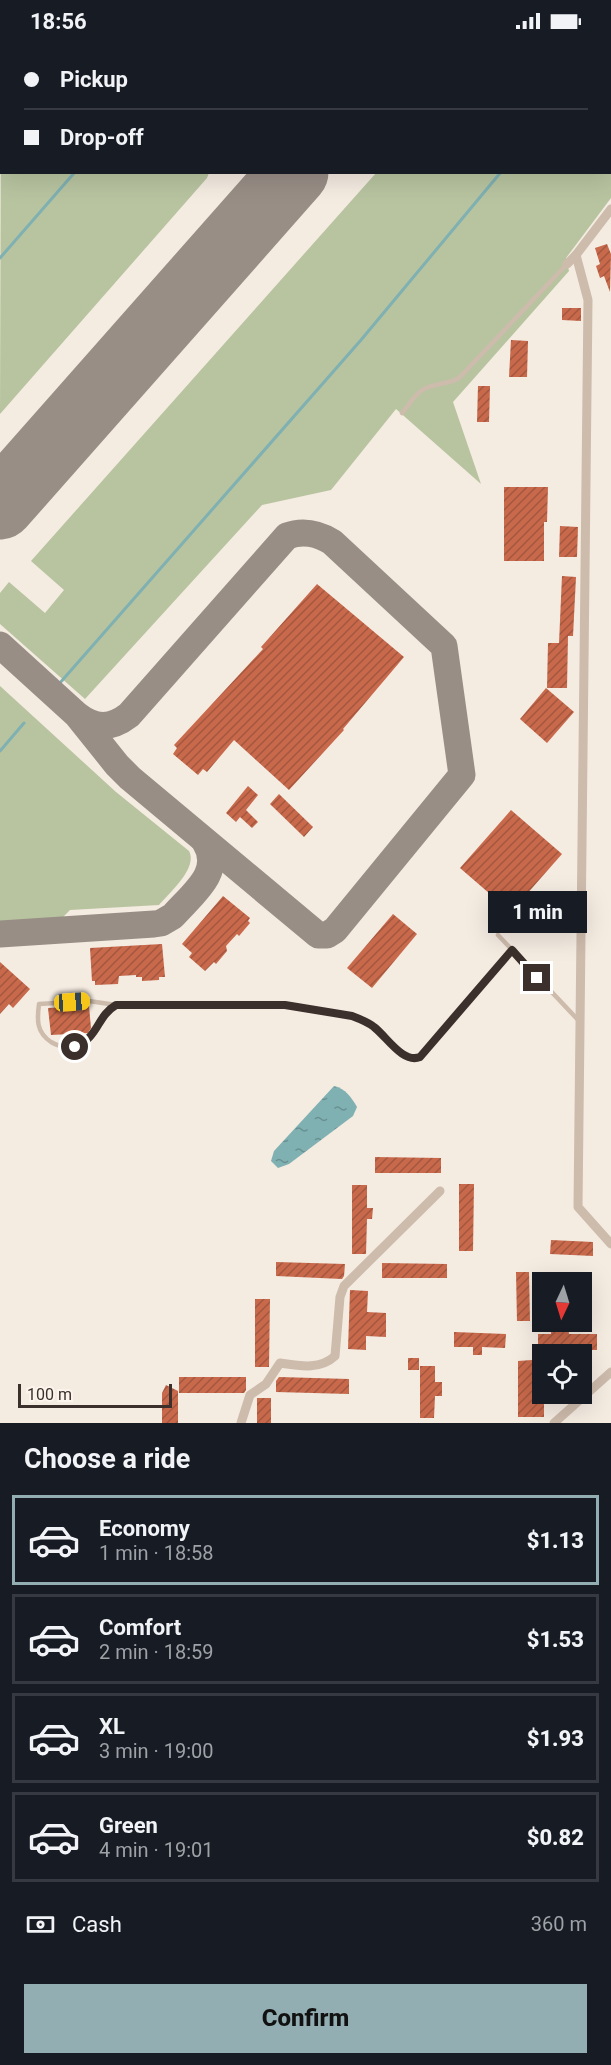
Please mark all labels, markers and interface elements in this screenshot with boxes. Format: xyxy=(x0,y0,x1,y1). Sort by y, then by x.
text: 18:56 xyxy=(30,9,87,34)
text: Pickup xyxy=(60,67,128,92)
text: Drop-off xyxy=(60,125,144,150)
callout: 1 min xyxy=(488,891,586,933)
text: 1 min xyxy=(512,900,563,924)
route end xyxy=(523,964,550,991)
car xyxy=(53,992,91,1012)
route start xyxy=(61,1033,88,1060)
north arrow xyxy=(532,1272,592,1332)
map controls xyxy=(532,1272,592,1404)
button: locate xyxy=(532,1344,592,1404)
scale bar xyxy=(18,1381,172,1408)
text: 100 m xyxy=(27,1385,72,1404)
text: Choose a ride xyxy=(24,1443,190,1475)
icon: car xyxy=(27,1513,81,1567)
text: Economy xyxy=(99,1516,190,1541)
text: $1.13 xyxy=(527,1528,584,1553)
text: 1 min · 18:58 xyxy=(99,1541,214,1565)
icon: car xyxy=(27,1612,81,1666)
text: Comfort xyxy=(99,1615,181,1640)
text: $1.53 xyxy=(527,1627,584,1652)
text: 2 min · 18:59 xyxy=(99,1640,214,1664)
icon: car xyxy=(27,1711,81,1765)
text: XL xyxy=(99,1714,125,1739)
text: $1.93 xyxy=(527,1726,584,1751)
text: 3 min · 19:00 xyxy=(99,1739,214,1763)
icon: car xyxy=(27,1810,81,1864)
text: Green xyxy=(99,1813,158,1838)
text: $0.82 xyxy=(527,1825,584,1850)
text: 4 min · 19:01 xyxy=(99,1838,214,1862)
icon: cash xyxy=(24,1908,57,1941)
text: Cash xyxy=(72,1912,122,1937)
text: 360 m xyxy=(531,1912,587,1936)
button: Confirm xyxy=(24,1984,587,2053)

